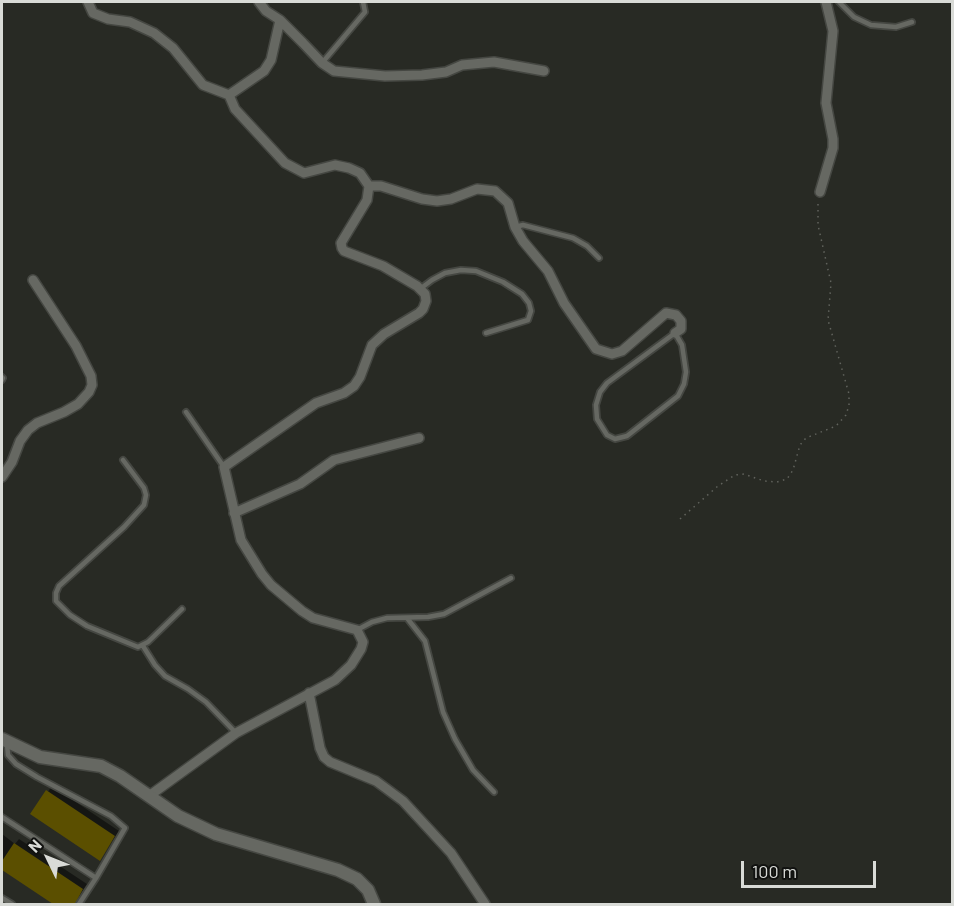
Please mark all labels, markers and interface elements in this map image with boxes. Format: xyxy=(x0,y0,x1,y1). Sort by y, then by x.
north arrow xyxy=(18,828,78,888)
text: N xyxy=(24,835,45,856)
scale bar xyxy=(744,849,879,887)
text: 100 m xyxy=(752,860,797,882)

